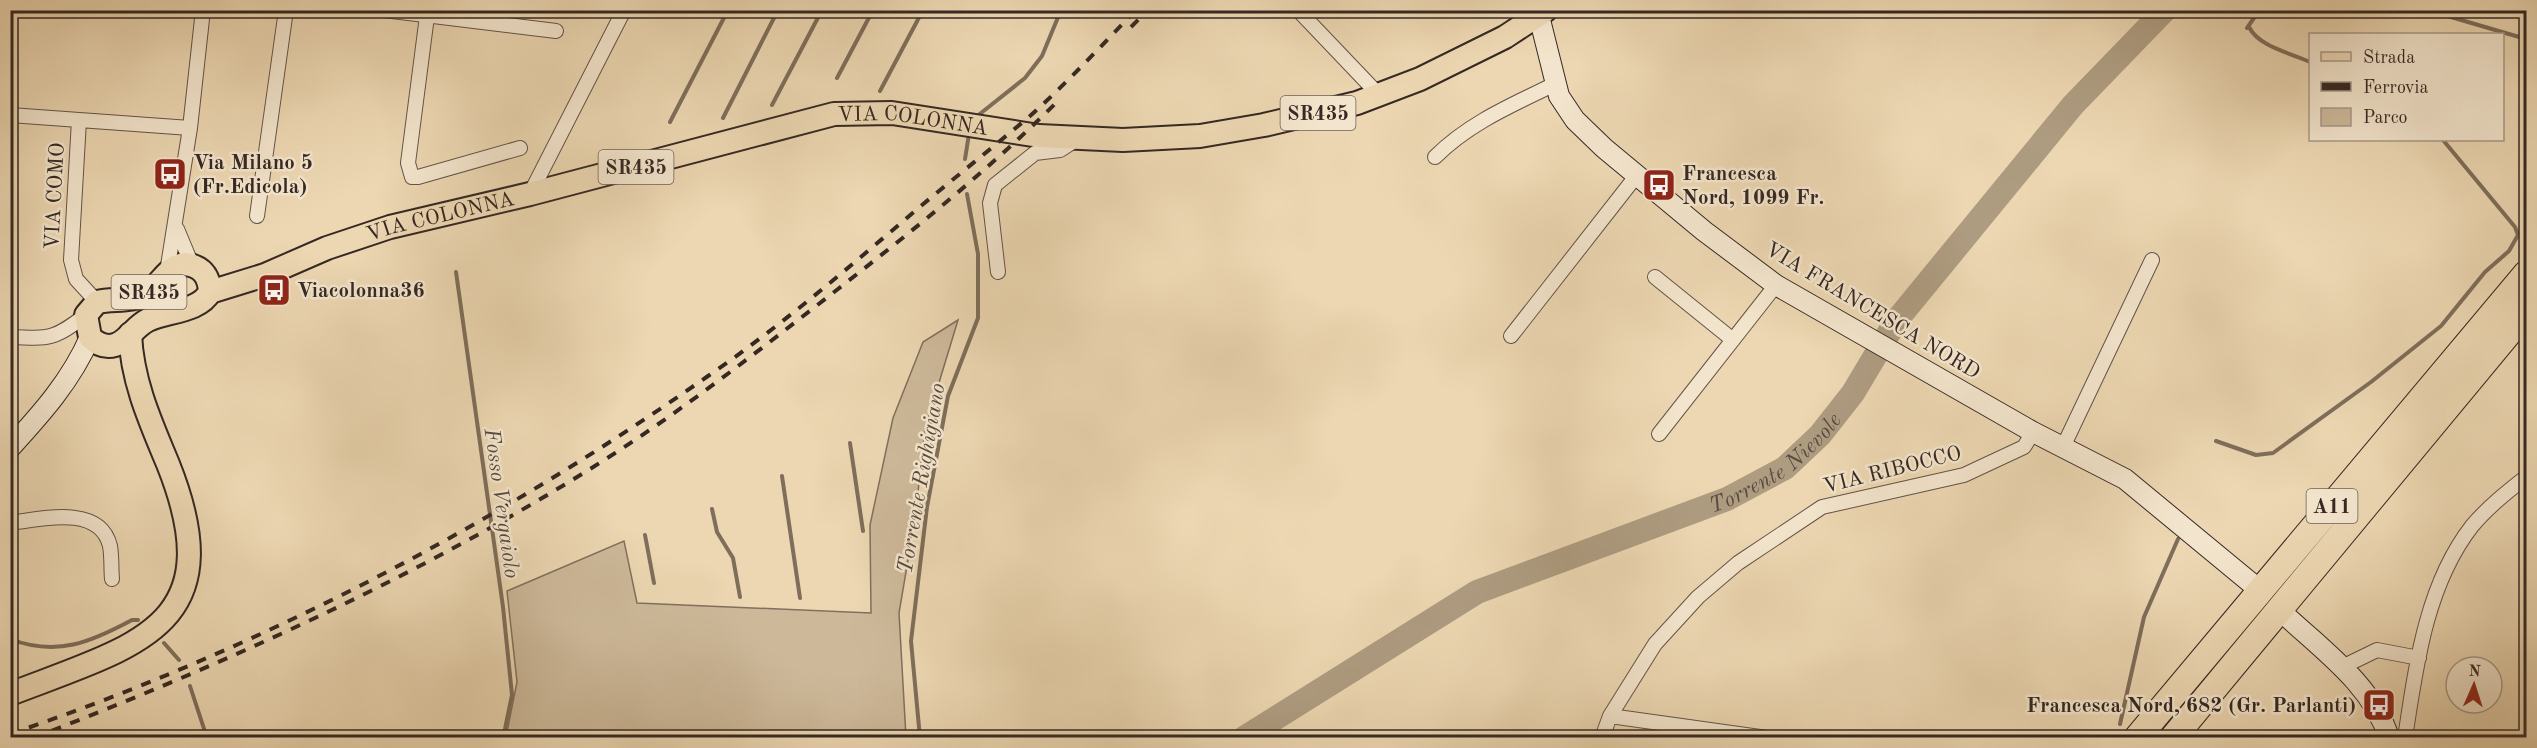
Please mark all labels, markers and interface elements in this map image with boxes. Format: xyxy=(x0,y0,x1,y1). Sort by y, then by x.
legend xyxy=(2309,33,2504,141)
text: Strada xyxy=(2363,49,2415,67)
text: Ferrovia xyxy=(2363,79,2428,97)
road number: SR435 xyxy=(1280,96,1356,130)
street label: VIA COLONNA xyxy=(837,104,989,140)
text: Parco xyxy=(2363,109,2408,127)
street label: VIA COMO xyxy=(42,142,69,250)
road number: SR435 xyxy=(598,150,674,184)
place label: Via Milano 5 (Fr.Edicola) xyxy=(193,153,313,198)
bus stop icon: Via Milano 5 (Fr.Edicola) xyxy=(152,156,188,192)
place label: Francesca Nord, 1099 Fr. xyxy=(1682,164,1824,209)
bus stop icon: Francesca Nord, 1099 Fr. xyxy=(1641,167,1677,203)
street label: VIA COLONNA xyxy=(364,189,517,246)
street label: VIA FRANCESCA NORD xyxy=(1761,239,1983,384)
bus stop icon: Viacolonna36 xyxy=(256,272,292,308)
road number: SR435 xyxy=(112,275,186,309)
place label: Viacolonna36 xyxy=(297,281,425,302)
water label: Torrente Righigiano xyxy=(894,381,950,575)
water label: Torrente Nievole xyxy=(1706,409,1846,518)
water label: Fosso Vergaiolo xyxy=(479,426,522,580)
street label: VIA RIBOCCO xyxy=(1821,443,1964,498)
road number: A11 xyxy=(2306,489,2358,523)
north arrow xyxy=(2444,655,2504,715)
text: N xyxy=(2468,664,2482,680)
bus stop icon: Francesca Nord, 682 (Gr. Parlanti) xyxy=(2361,687,2397,723)
place label: Francesca Nord, 682 (Gr. Parlanti) xyxy=(2026,696,2356,717)

